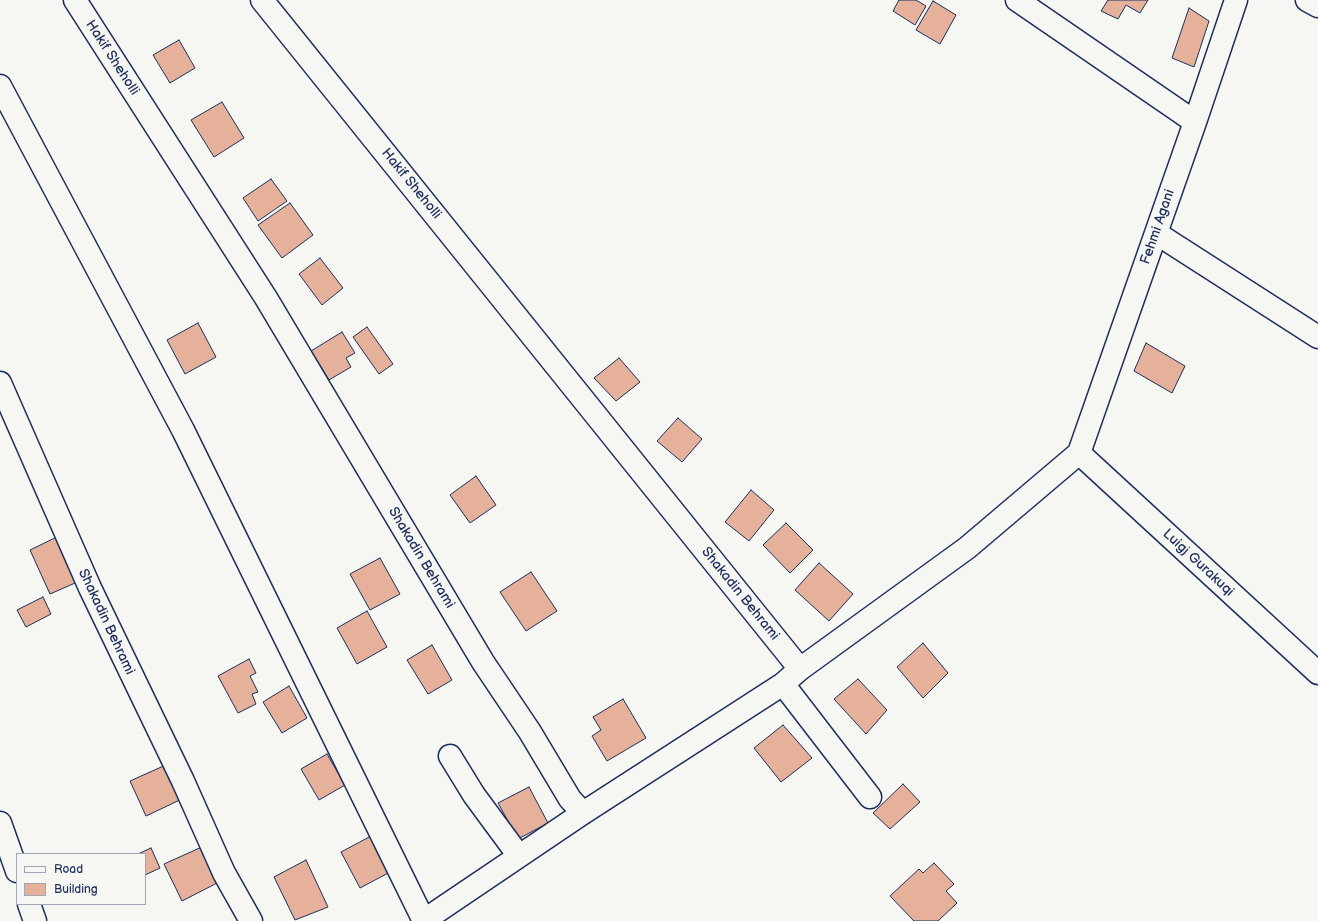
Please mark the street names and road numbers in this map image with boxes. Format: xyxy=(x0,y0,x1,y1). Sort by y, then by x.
street label: Hakif Sheholli xyxy=(82,17,142,99)
street label: Hakif Sheholli xyxy=(377,145,445,223)
street label: Fehmi Agani xyxy=(1137,187,1179,267)
street label: Shakadin Behrami xyxy=(384,504,458,612)
street label: Luigj Gurakuqi xyxy=(1159,526,1237,600)
street label: Shakadin Behrami xyxy=(697,544,783,644)
street label: Shakadin Behrami xyxy=(74,566,138,678)

